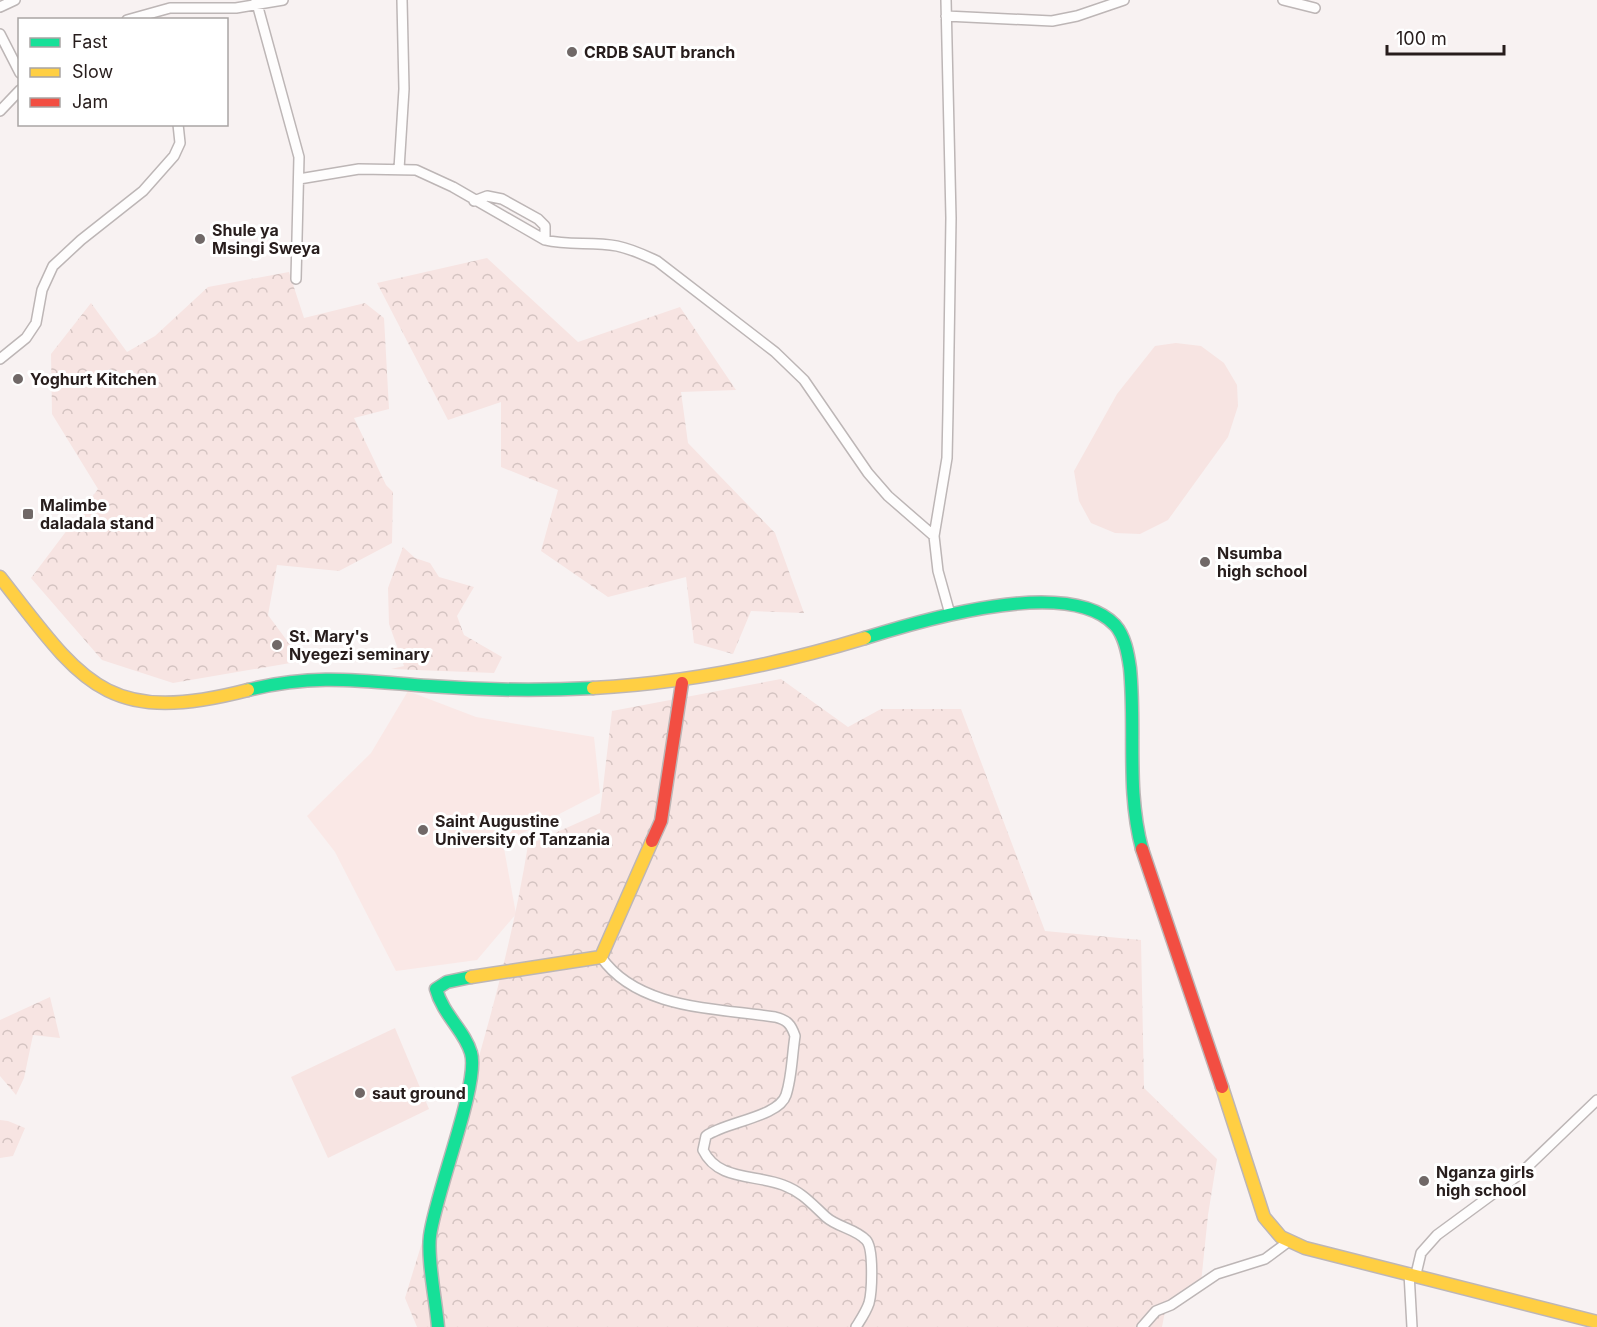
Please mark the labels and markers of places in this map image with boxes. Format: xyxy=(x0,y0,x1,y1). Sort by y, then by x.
place label: CRDB SAUT branch xyxy=(584,42,735,62)
marker: CRDB SAUT branch xyxy=(565,45,579,59)
place label: Shule ya Msingi Sweya xyxy=(212,220,320,258)
marker: Shule ya Msingi Sweya xyxy=(193,232,207,246)
place label: Yoghurt Kitchen xyxy=(30,369,157,389)
marker: Yoghurt Kitchen xyxy=(11,372,25,386)
place label: Malimbe daladala stand xyxy=(40,495,154,533)
marker: Malimbe daladala stand xyxy=(21,507,35,521)
place label: Nsumba high school xyxy=(1217,543,1307,581)
marker: Nsumba high school xyxy=(1198,555,1212,569)
place label: St. Mary's Nyegezi seminary xyxy=(289,626,430,664)
marker: St. Mary's Nyegezi seminary xyxy=(270,638,284,652)
place label: Saint Augustine University of Tanzania xyxy=(435,811,610,849)
marker: Saint Augustine University of Tanzania xyxy=(416,823,430,837)
place label: saut ground xyxy=(372,1083,466,1103)
marker: saut ground xyxy=(353,1086,367,1100)
place label: Nganza girls high school xyxy=(1436,1162,1534,1200)
marker: Nganza girls high school xyxy=(1417,1174,1431,1188)

